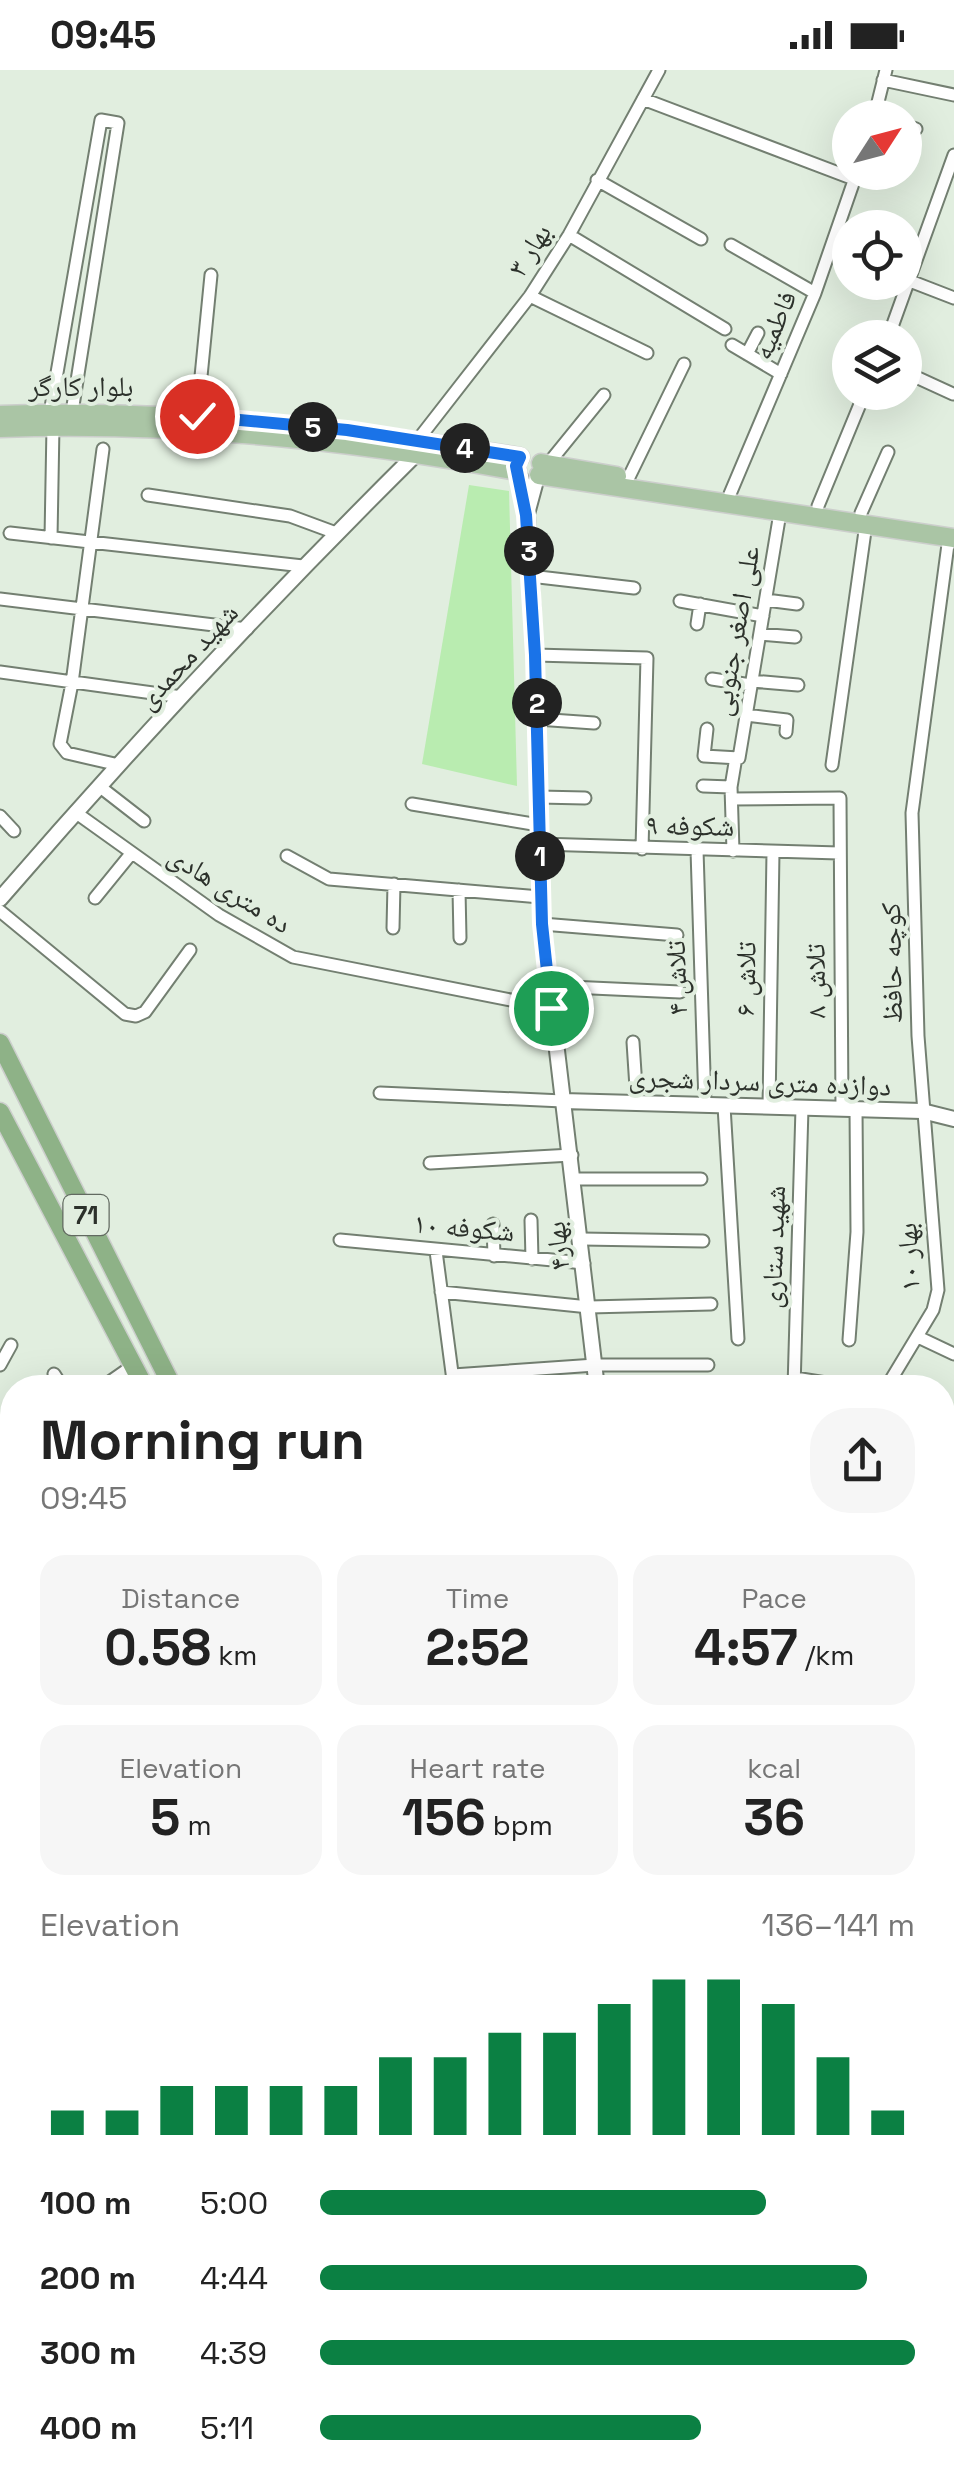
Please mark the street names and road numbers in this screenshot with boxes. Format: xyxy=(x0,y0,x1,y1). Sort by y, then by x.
street label: بهار ۳ xyxy=(499,217,559,283)
street label: فاطمیه xyxy=(743,285,805,365)
street label: بلوار کارگر xyxy=(28,368,133,404)
street label: علی اصغر جنوبی xyxy=(702,543,768,719)
street label: شهید محمدی xyxy=(128,595,246,717)
street label: شکوفه ۹ xyxy=(645,806,735,844)
street label: ده متری هادی xyxy=(161,837,299,941)
street label: کوچه حافظ xyxy=(872,902,910,1024)
street label: تلاش ۴ xyxy=(657,940,695,1016)
street label: تلاش ۶ xyxy=(726,941,764,1017)
street label: تلاش ۸ xyxy=(796,943,834,1019)
street label: دوازده متری سردار شجری xyxy=(628,1058,892,1104)
street label: شهید ستاری xyxy=(753,1185,793,1309)
road number: 71 xyxy=(64,1195,108,1235)
street label: شکوفه ۱۰ xyxy=(412,1205,516,1249)
street label: بهار۴ xyxy=(537,1220,577,1272)
street label: بهار ۱۰ xyxy=(888,1222,928,1292)

